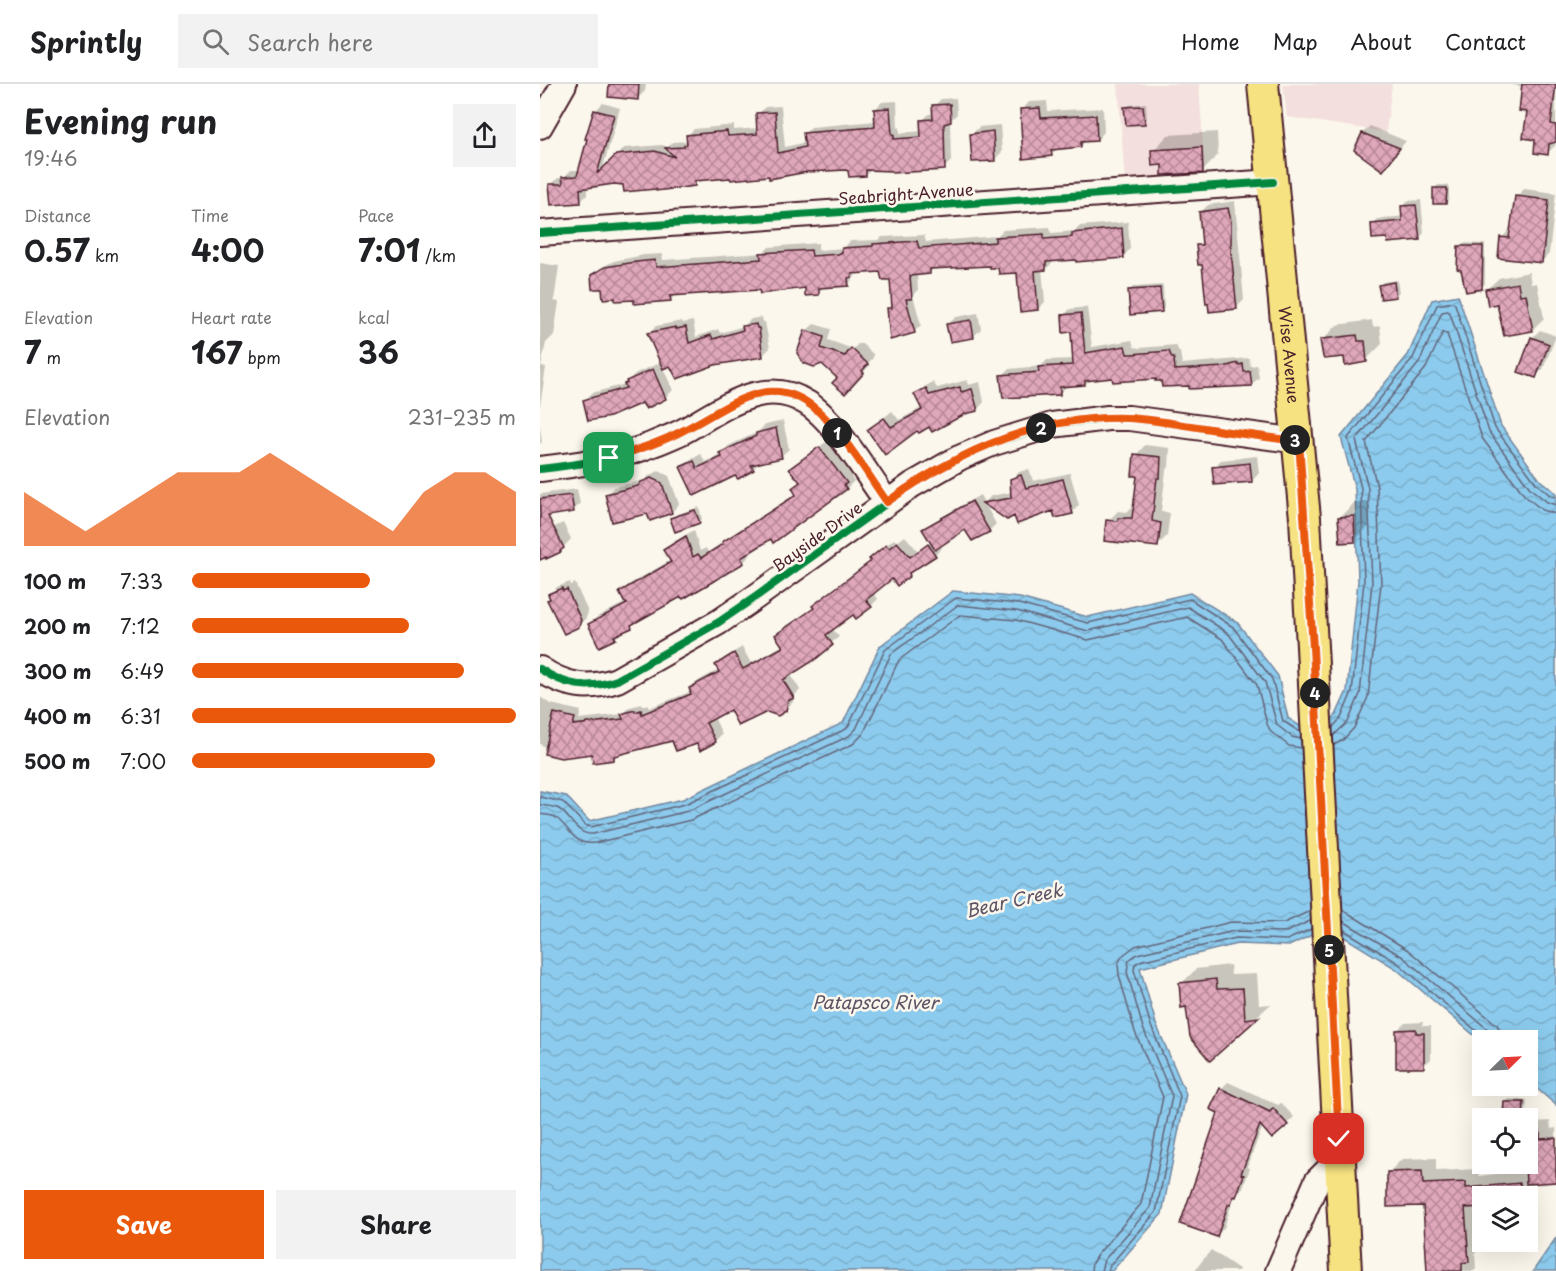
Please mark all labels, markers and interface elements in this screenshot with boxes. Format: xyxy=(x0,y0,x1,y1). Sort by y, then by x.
search box xyxy=(178,14,598,68)
text: Sprintly xyxy=(30,20,142,63)
icon: search xyxy=(199,25,232,58)
text: Search here xyxy=(247,25,373,58)
text: Home xyxy=(1181,25,1240,57)
text: Map xyxy=(1273,25,1318,57)
text: About xyxy=(1351,25,1412,57)
text: Contact xyxy=(1445,25,1526,57)
text: Evening run xyxy=(24,95,217,145)
button: share xyxy=(453,104,516,167)
text: 19:46 xyxy=(24,143,78,173)
street label: Seabright Avenue xyxy=(838,176,975,210)
text: Distance xyxy=(24,203,91,227)
text: Time xyxy=(191,203,229,227)
text: Pace xyxy=(358,203,394,227)
text: 0.57 xyxy=(24,227,90,272)
text: 4:00 xyxy=(191,227,264,272)
text: 7:01 xyxy=(358,227,420,272)
text: km xyxy=(90,243,119,267)
text: /km xyxy=(420,243,456,267)
text: Elevation xyxy=(24,305,93,329)
text: Heart rate xyxy=(191,305,272,329)
text: kcal xyxy=(358,305,390,329)
street label: Wise Avenue xyxy=(1274,305,1307,405)
text: 7 xyxy=(24,329,41,374)
text: 167 xyxy=(191,329,242,374)
text: 36 xyxy=(358,329,399,374)
text: m xyxy=(41,345,61,369)
text: bpm xyxy=(242,345,281,369)
text: Elevation xyxy=(24,402,110,432)
text: 231–235 m xyxy=(408,402,516,432)
pin: 2 xyxy=(1026,413,1056,443)
text: 2 xyxy=(1035,416,1047,440)
pin: 1 xyxy=(822,418,852,448)
text: 1 xyxy=(833,421,841,445)
pin: 3 xyxy=(1280,425,1310,455)
text: 3 xyxy=(1290,428,1300,452)
pin xyxy=(583,432,634,483)
icon: arrive xyxy=(592,441,625,474)
street label: Bayside Drive xyxy=(766,495,866,577)
text: 100 m xyxy=(24,566,86,596)
text: 7:33 xyxy=(120,566,163,596)
text: 200 m xyxy=(24,611,91,641)
text: 7:12 xyxy=(120,611,160,641)
text: 300 m xyxy=(24,656,92,686)
text: 6:49 xyxy=(120,656,164,686)
pin: 4 xyxy=(1300,678,1330,708)
text: 4 xyxy=(1310,681,1320,705)
text: 400 m xyxy=(24,701,92,731)
text: 6:31 xyxy=(120,701,161,731)
text: 500 m xyxy=(24,746,91,776)
text: 7:00 xyxy=(120,746,166,776)
water label: Bear Creek xyxy=(962,875,1066,924)
pin: 5 xyxy=(1314,935,1344,965)
text: 5 xyxy=(1324,938,1334,962)
water label: Patapsco River xyxy=(812,988,941,1015)
north arrow xyxy=(1472,1030,1538,1096)
map controls xyxy=(1472,1030,1538,1252)
button: locate xyxy=(1472,1108,1538,1174)
pin xyxy=(1313,1113,1364,1164)
icon: check xyxy=(1322,1122,1355,1155)
button: layers xyxy=(1472,1186,1538,1252)
button: Save xyxy=(24,1190,264,1259)
button: Share xyxy=(276,1190,516,1259)

